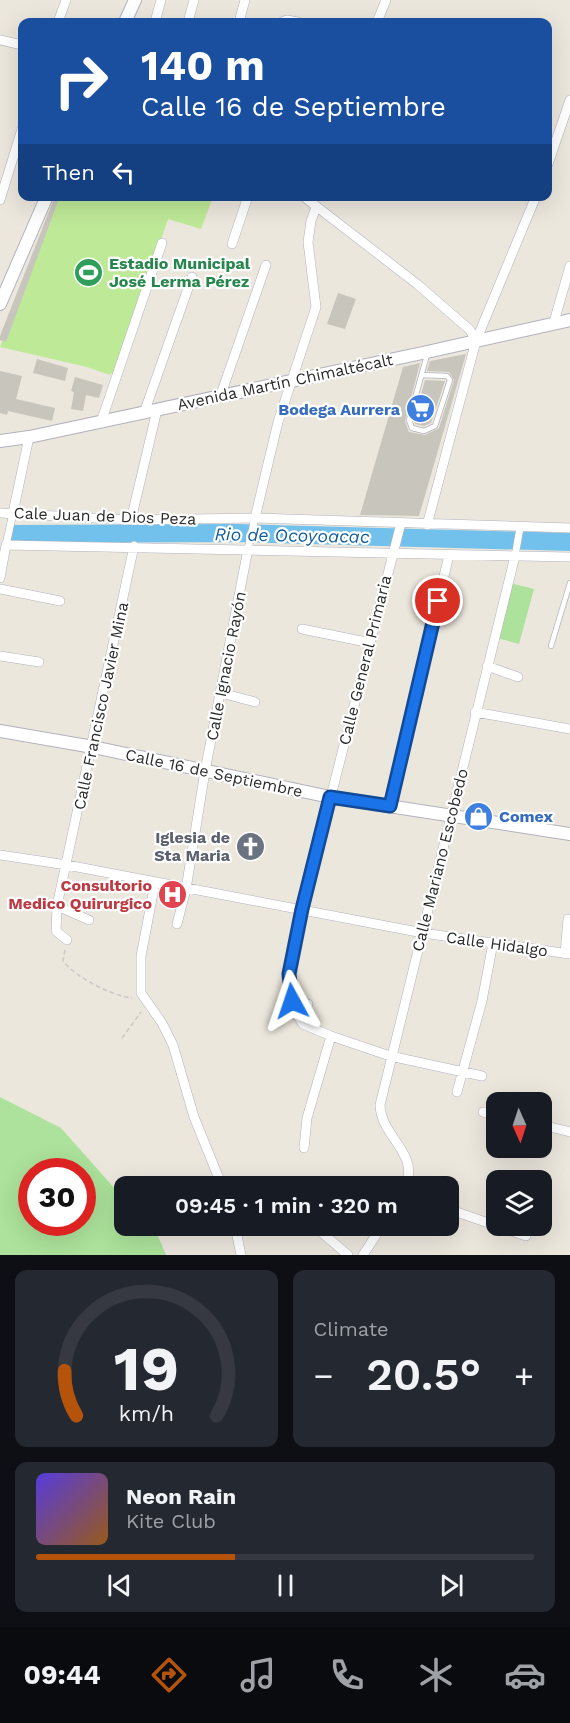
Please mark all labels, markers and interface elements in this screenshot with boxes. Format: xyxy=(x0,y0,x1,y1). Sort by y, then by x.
text: 140 m xyxy=(141,41,265,90)
icon: right xyxy=(42,42,120,120)
text: Calle 16 de Septiembre xyxy=(141,91,446,123)
icon: left xyxy=(107,156,140,189)
text: Then xyxy=(42,160,95,185)
place label: Estadio Municipal José Lerma Pérez xyxy=(109,254,251,291)
sports icon: Estadio Municipal José Lerma Pérez xyxy=(72,256,104,288)
street label: Avenida Martín Chimaltécalt xyxy=(175,350,395,414)
supermarket icon: Bodega Aurrera xyxy=(405,393,437,425)
place label: Bodega Aurrera xyxy=(278,400,401,419)
street label: Cale Juan de Dios Peza xyxy=(13,503,197,529)
water label: Rio de Ocoyoacac xyxy=(214,523,370,547)
street label: Calle General Primaria xyxy=(335,573,395,747)
pin xyxy=(412,575,463,626)
icon: arrive xyxy=(421,584,454,617)
street label: Calle Ignacio Rayón xyxy=(202,590,250,742)
street label: Calle Francisco Javier Mina xyxy=(70,600,132,812)
street label: Calle 16 de Septiembre xyxy=(124,745,304,801)
street label: Calle Mariano Escobedo xyxy=(408,766,472,954)
shop icon: Comex xyxy=(462,800,494,832)
place label: Comex xyxy=(499,807,553,826)
place label: Iglesia de Sta Maria xyxy=(154,828,231,865)
church icon: Iglesia de Sta Maria xyxy=(235,830,267,862)
place label: Consultorio Medico Quirurgico xyxy=(8,876,152,913)
hospital icon: Consultorio Medico Quirurgico xyxy=(157,878,189,910)
street label: Calle Hidalgo xyxy=(445,927,549,961)
position arrow xyxy=(260,969,324,1033)
north arrow xyxy=(486,1092,552,1158)
map controls xyxy=(486,1092,552,1236)
speed limit sign: 30 xyxy=(18,1158,96,1236)
button: layers xyxy=(486,1170,552,1236)
text: 09:45 · 1 min · 320 m xyxy=(175,1193,398,1218)
text: Climate xyxy=(314,1317,389,1341)
text: 19 xyxy=(114,1332,179,1405)
text: 20.5° xyxy=(366,1348,481,1401)
text: − xyxy=(314,1356,333,1395)
text: + xyxy=(514,1356,534,1395)
text: km/h xyxy=(119,1401,174,1426)
text: Neon Rain xyxy=(126,1484,236,1509)
text: Kite Club xyxy=(126,1509,216,1533)
icon: previous xyxy=(103,1569,136,1602)
icon: pause xyxy=(269,1569,302,1602)
icon: next xyxy=(435,1569,468,1602)
icon: directions xyxy=(148,1654,190,1696)
icon: music xyxy=(237,1654,279,1696)
icon: phone xyxy=(326,1654,368,1696)
icon: climate xyxy=(415,1654,457,1696)
icon: car xyxy=(504,1654,546,1696)
text: 09:44 xyxy=(24,1659,101,1691)

